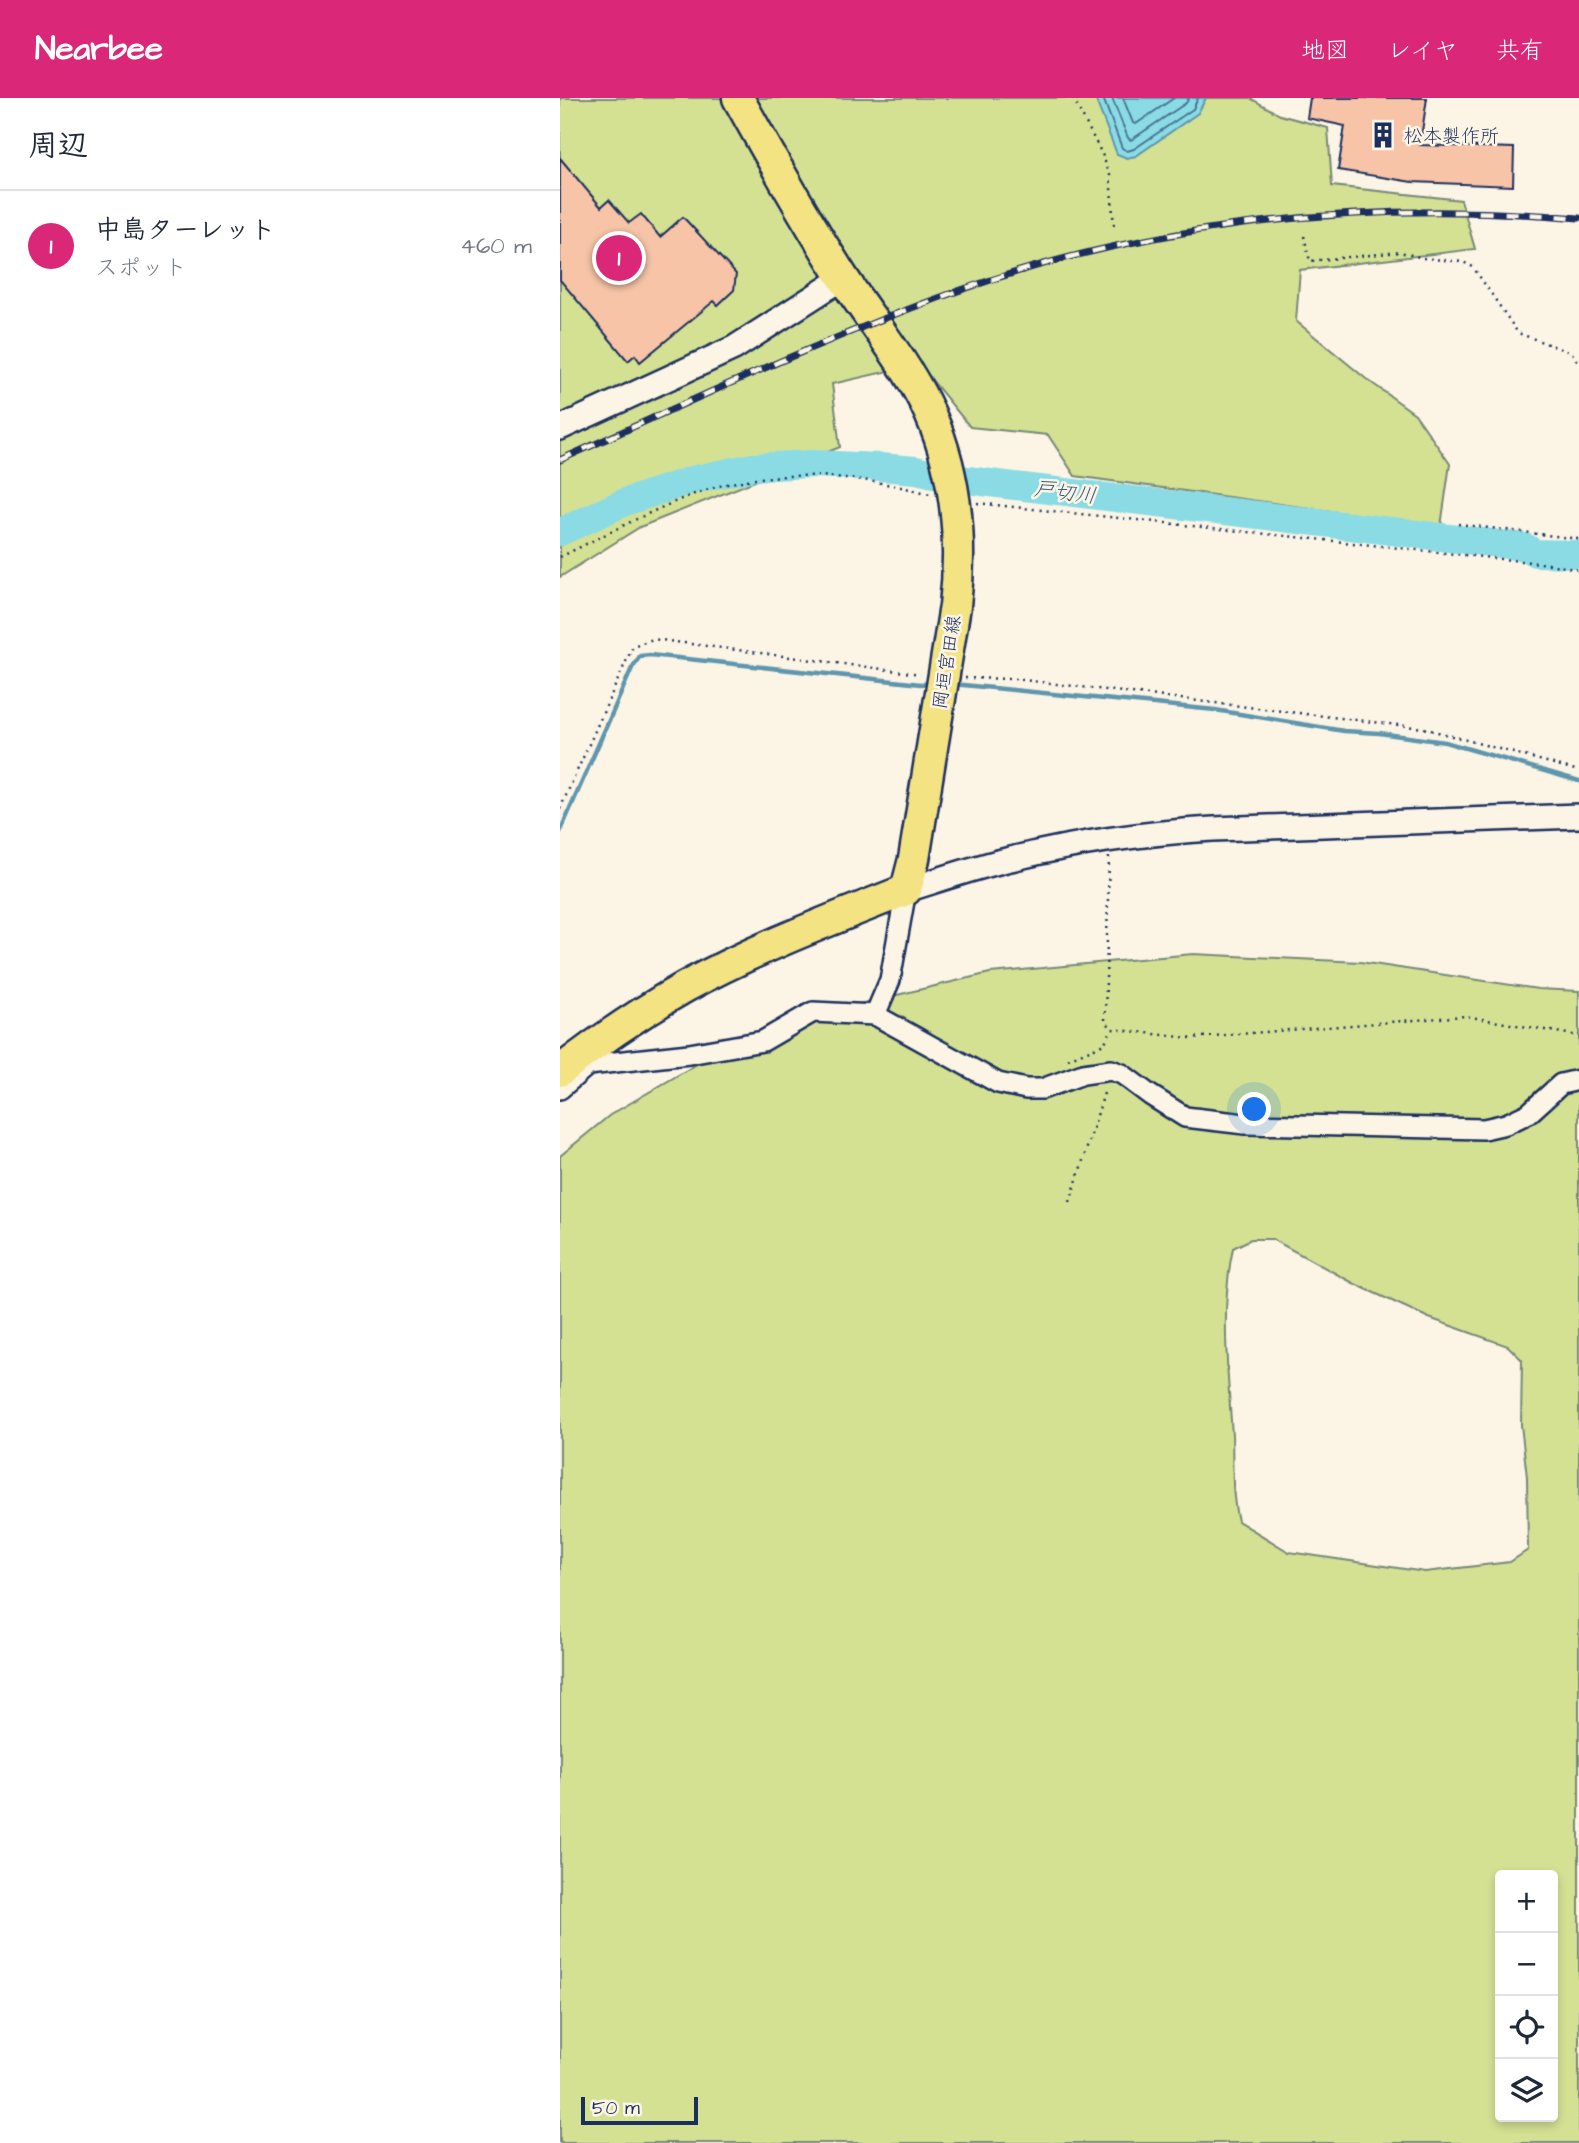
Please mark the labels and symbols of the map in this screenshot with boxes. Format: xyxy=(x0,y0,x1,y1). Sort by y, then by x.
building icon: 松本製作所 xyxy=(1368,120,1398,150)
place label: 松本製作所 xyxy=(1404,123,1499,150)
pin: 1 xyxy=(596,232,642,284)
water label: 戸切川 xyxy=(1032,474,1098,511)
street label: 岡垣宮田線 xyxy=(927,613,968,711)
your location xyxy=(1237,1092,1271,1126)
scale bar xyxy=(581,2094,698,2126)

